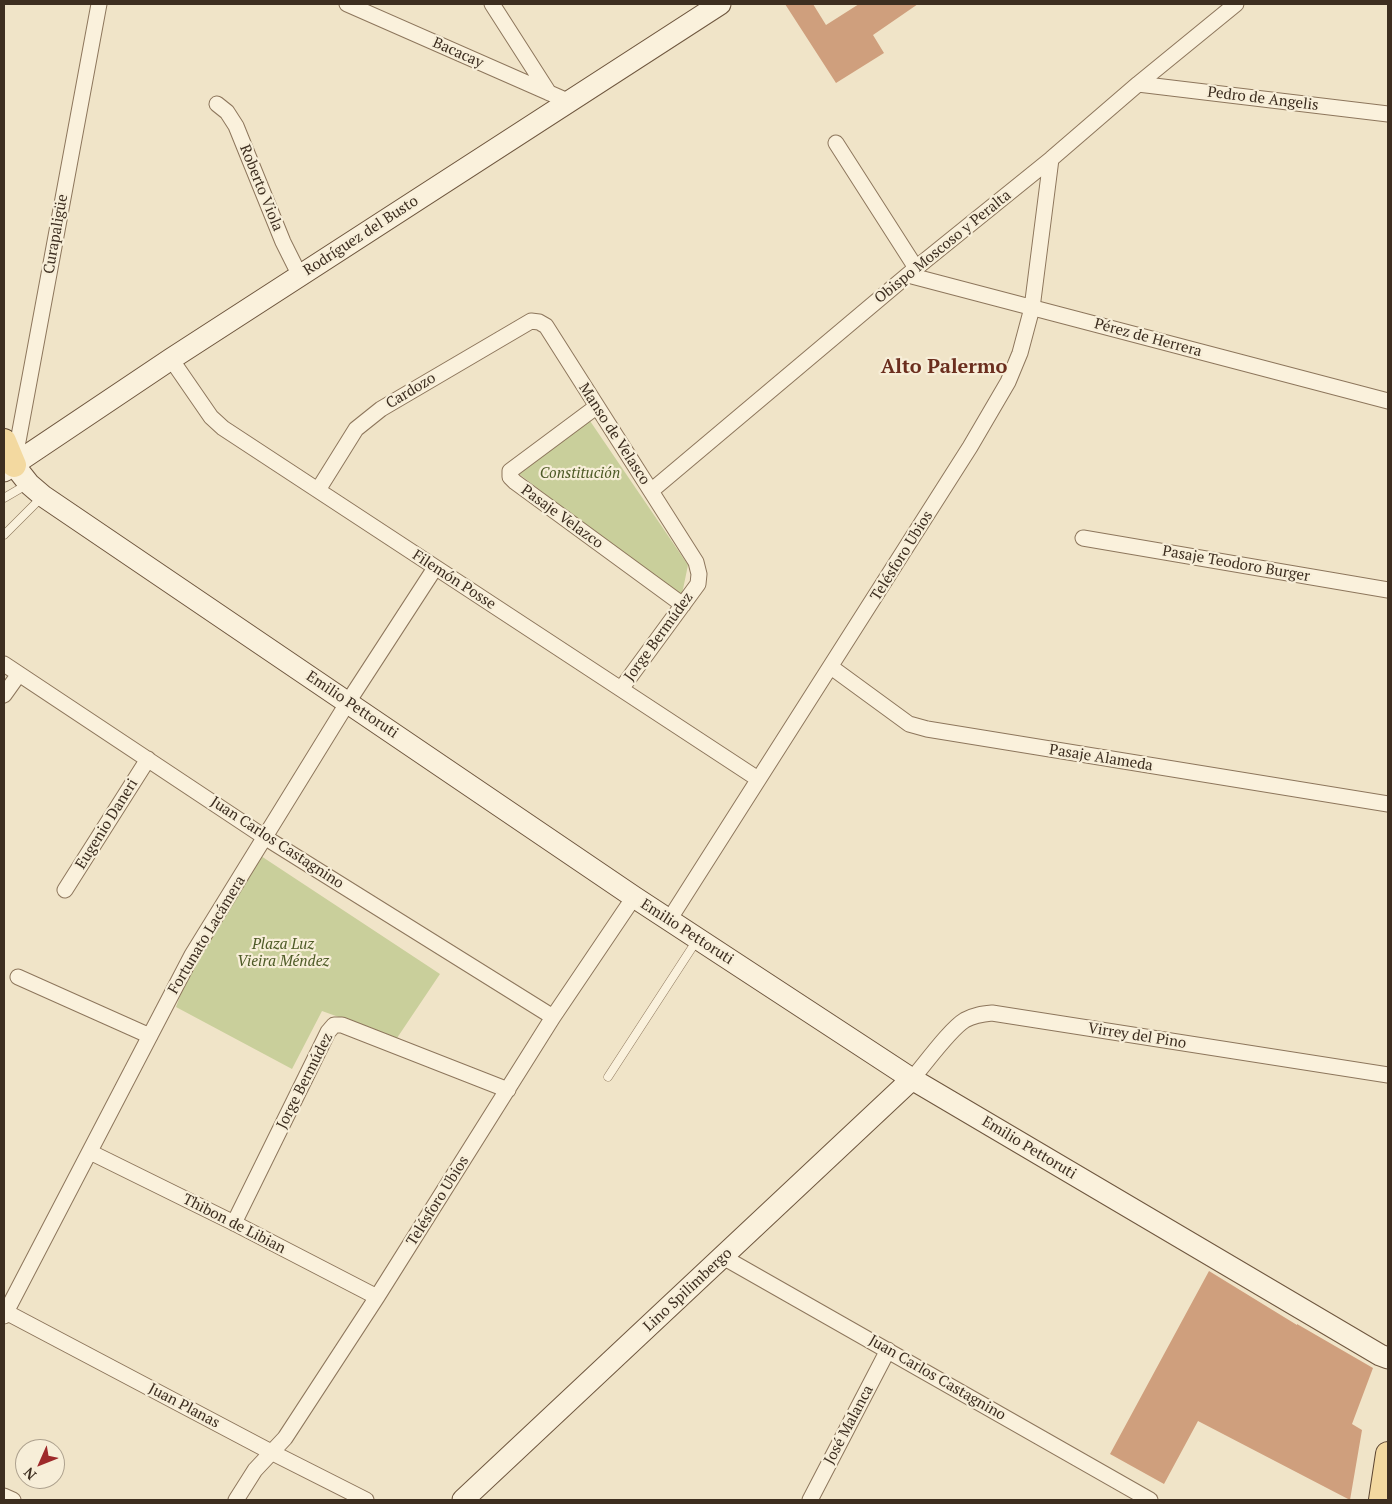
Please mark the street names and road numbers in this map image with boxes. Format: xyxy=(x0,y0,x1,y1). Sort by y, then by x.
street label: Bacacay xyxy=(430,34,486,72)
street label: Pedro de Angelis xyxy=(1206,83,1320,115)
street label: Roberto Viola xyxy=(235,142,287,234)
street label: Obispo Moscoso y Peralta xyxy=(871,186,1015,308)
street label: Rodríguez del Busto xyxy=(300,192,422,280)
street label: Curapaligüe xyxy=(40,193,72,275)
street label: Pérez de Herrera xyxy=(1092,315,1204,361)
street label: Cardozo xyxy=(383,369,439,413)
street label: Manso de Velasco xyxy=(574,380,654,488)
street label: Pasaje Velazco xyxy=(518,481,606,553)
street label: Telésforo Ubios xyxy=(867,508,937,604)
street label: Pasaje Teodoro Burger xyxy=(1161,542,1311,586)
street label: Filemón Posse xyxy=(409,546,499,614)
street label: Jorge Bermúdez xyxy=(621,589,697,685)
street label: Emilio Pettoruti xyxy=(303,668,401,742)
street label: Pasaje Alameda xyxy=(1048,741,1154,775)
street label: Eugenio Daneri xyxy=(72,776,142,872)
street label: Juan Carlos Castagnino xyxy=(207,793,347,893)
street label: Fortunato Lacámera xyxy=(165,873,249,997)
street label: Emilio Pettoruti xyxy=(637,895,737,969)
street label: Virrey del Pino xyxy=(1086,1019,1188,1053)
street label: Jorge Bermúdez xyxy=(273,1030,337,1132)
street label: Emilio Pettoruti xyxy=(978,1113,1080,1183)
street label: Telésforo Ubios xyxy=(403,1153,473,1249)
street label: Thibon de Libian xyxy=(180,1190,288,1258)
street label: Lino Spilimbergo xyxy=(640,1244,736,1336)
street label: Juan Carlos Castagnino xyxy=(865,1331,1009,1425)
street label: Juan Planas xyxy=(145,1380,223,1432)
street label: José Malanca xyxy=(821,1382,877,1468)

